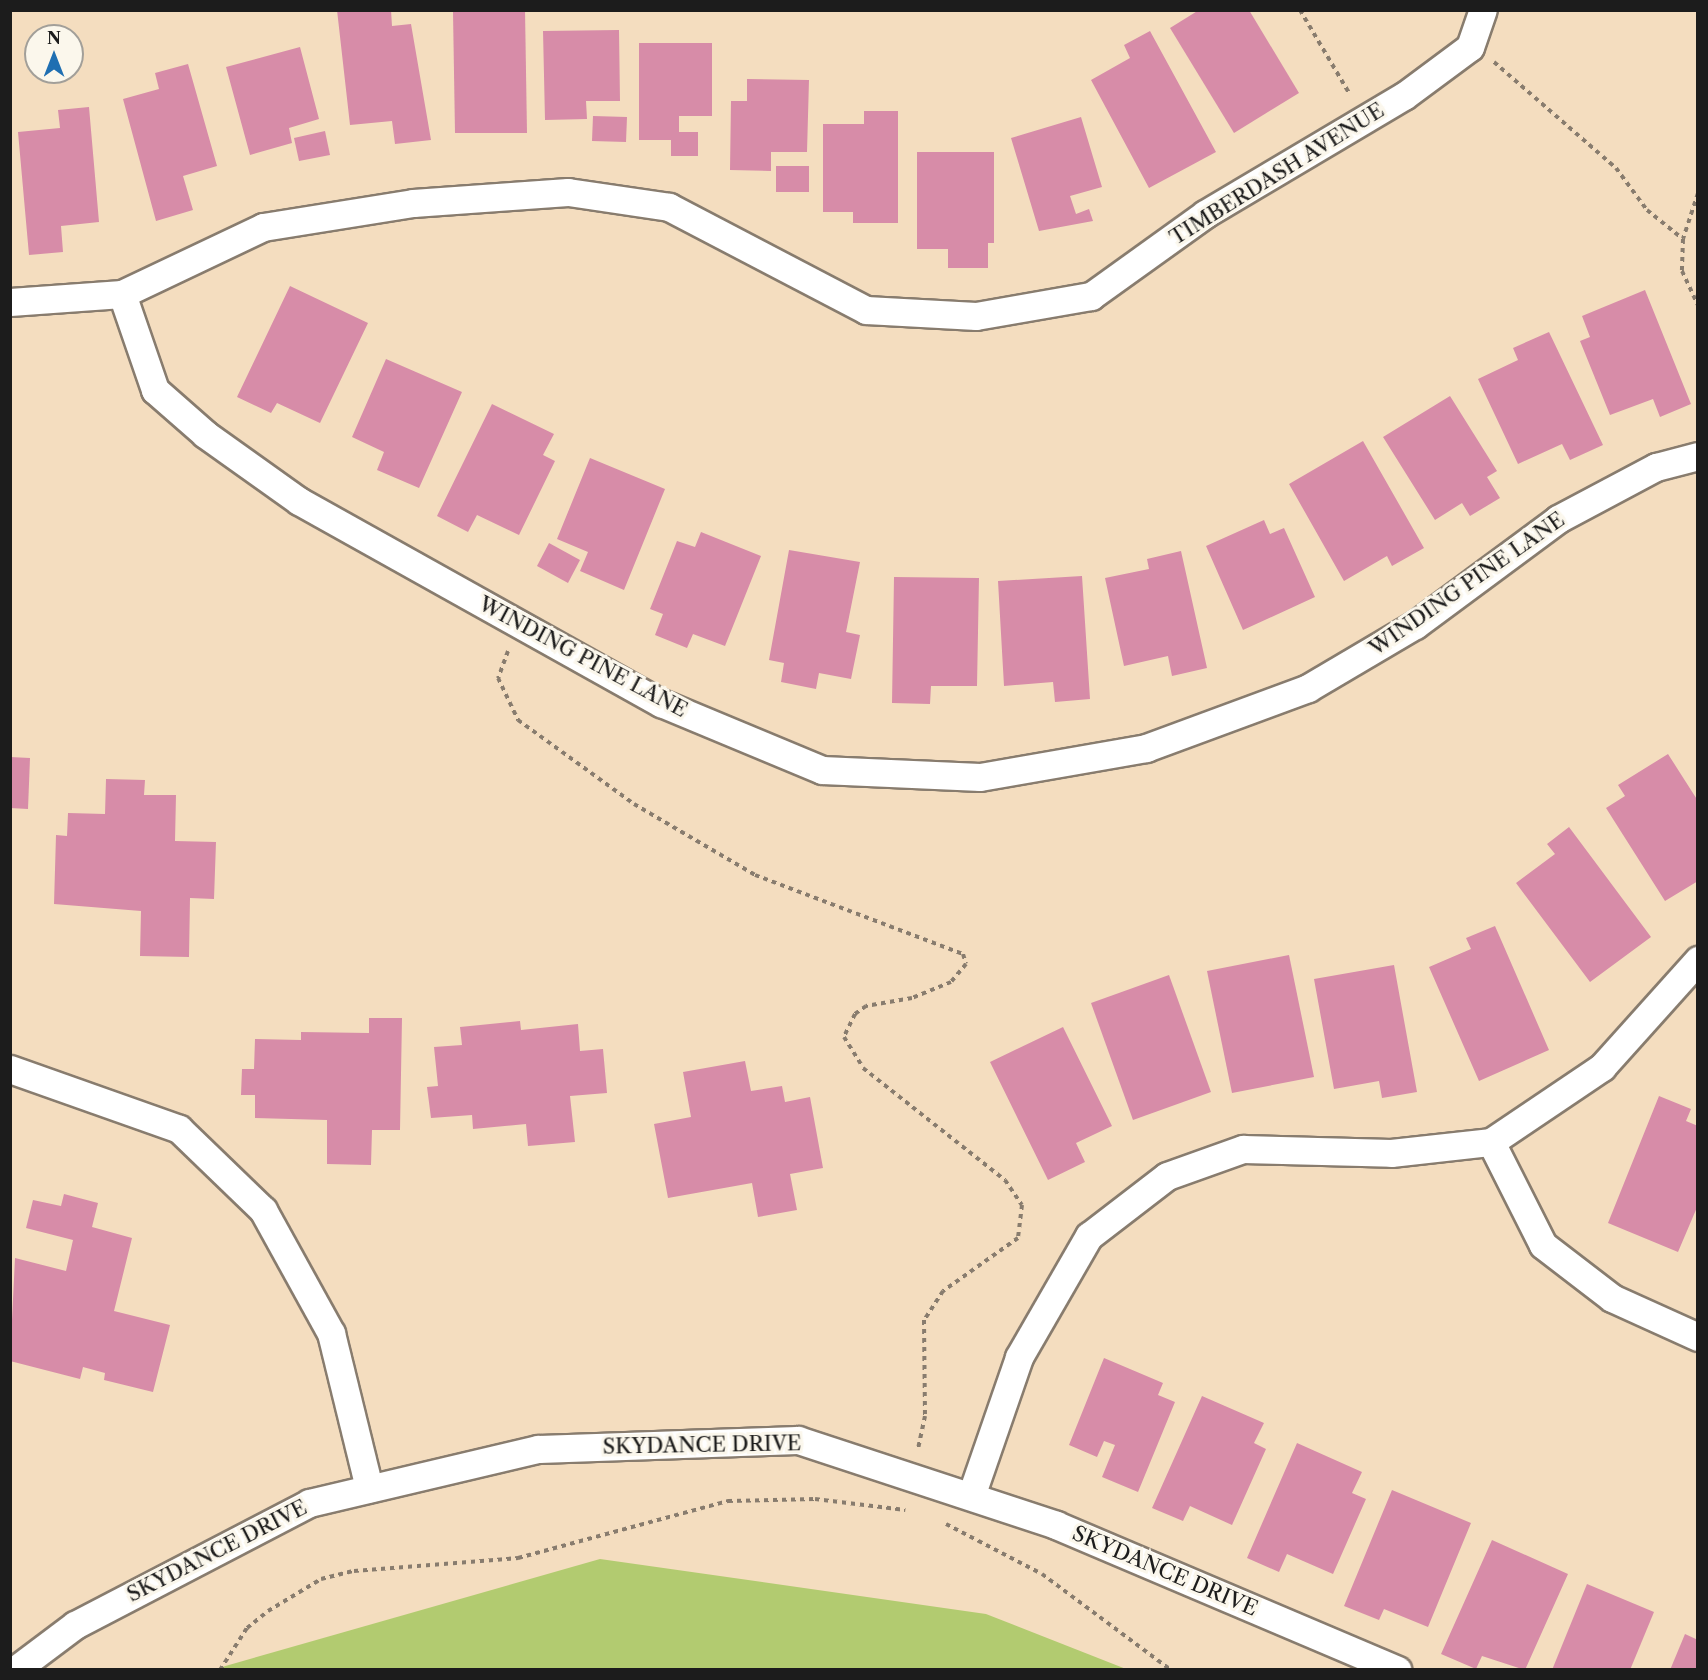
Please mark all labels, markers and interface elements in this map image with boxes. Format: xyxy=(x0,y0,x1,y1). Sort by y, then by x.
north arrow xyxy=(24,24,84,84)
text: N xyxy=(47,28,61,48)
street label: TIMBERDASH AVENUE xyxy=(1165,97,1389,251)
street label: WINDING PINE LANE xyxy=(1364,507,1570,661)
street label: WINDING PINE LANE xyxy=(474,591,692,723)
street label: SKYDANCE DRIVE xyxy=(602,1431,802,1459)
street label: SKYDANCE DRIVE xyxy=(123,1495,311,1607)
street label: SKYDANCE DRIVE xyxy=(1069,1521,1261,1621)

